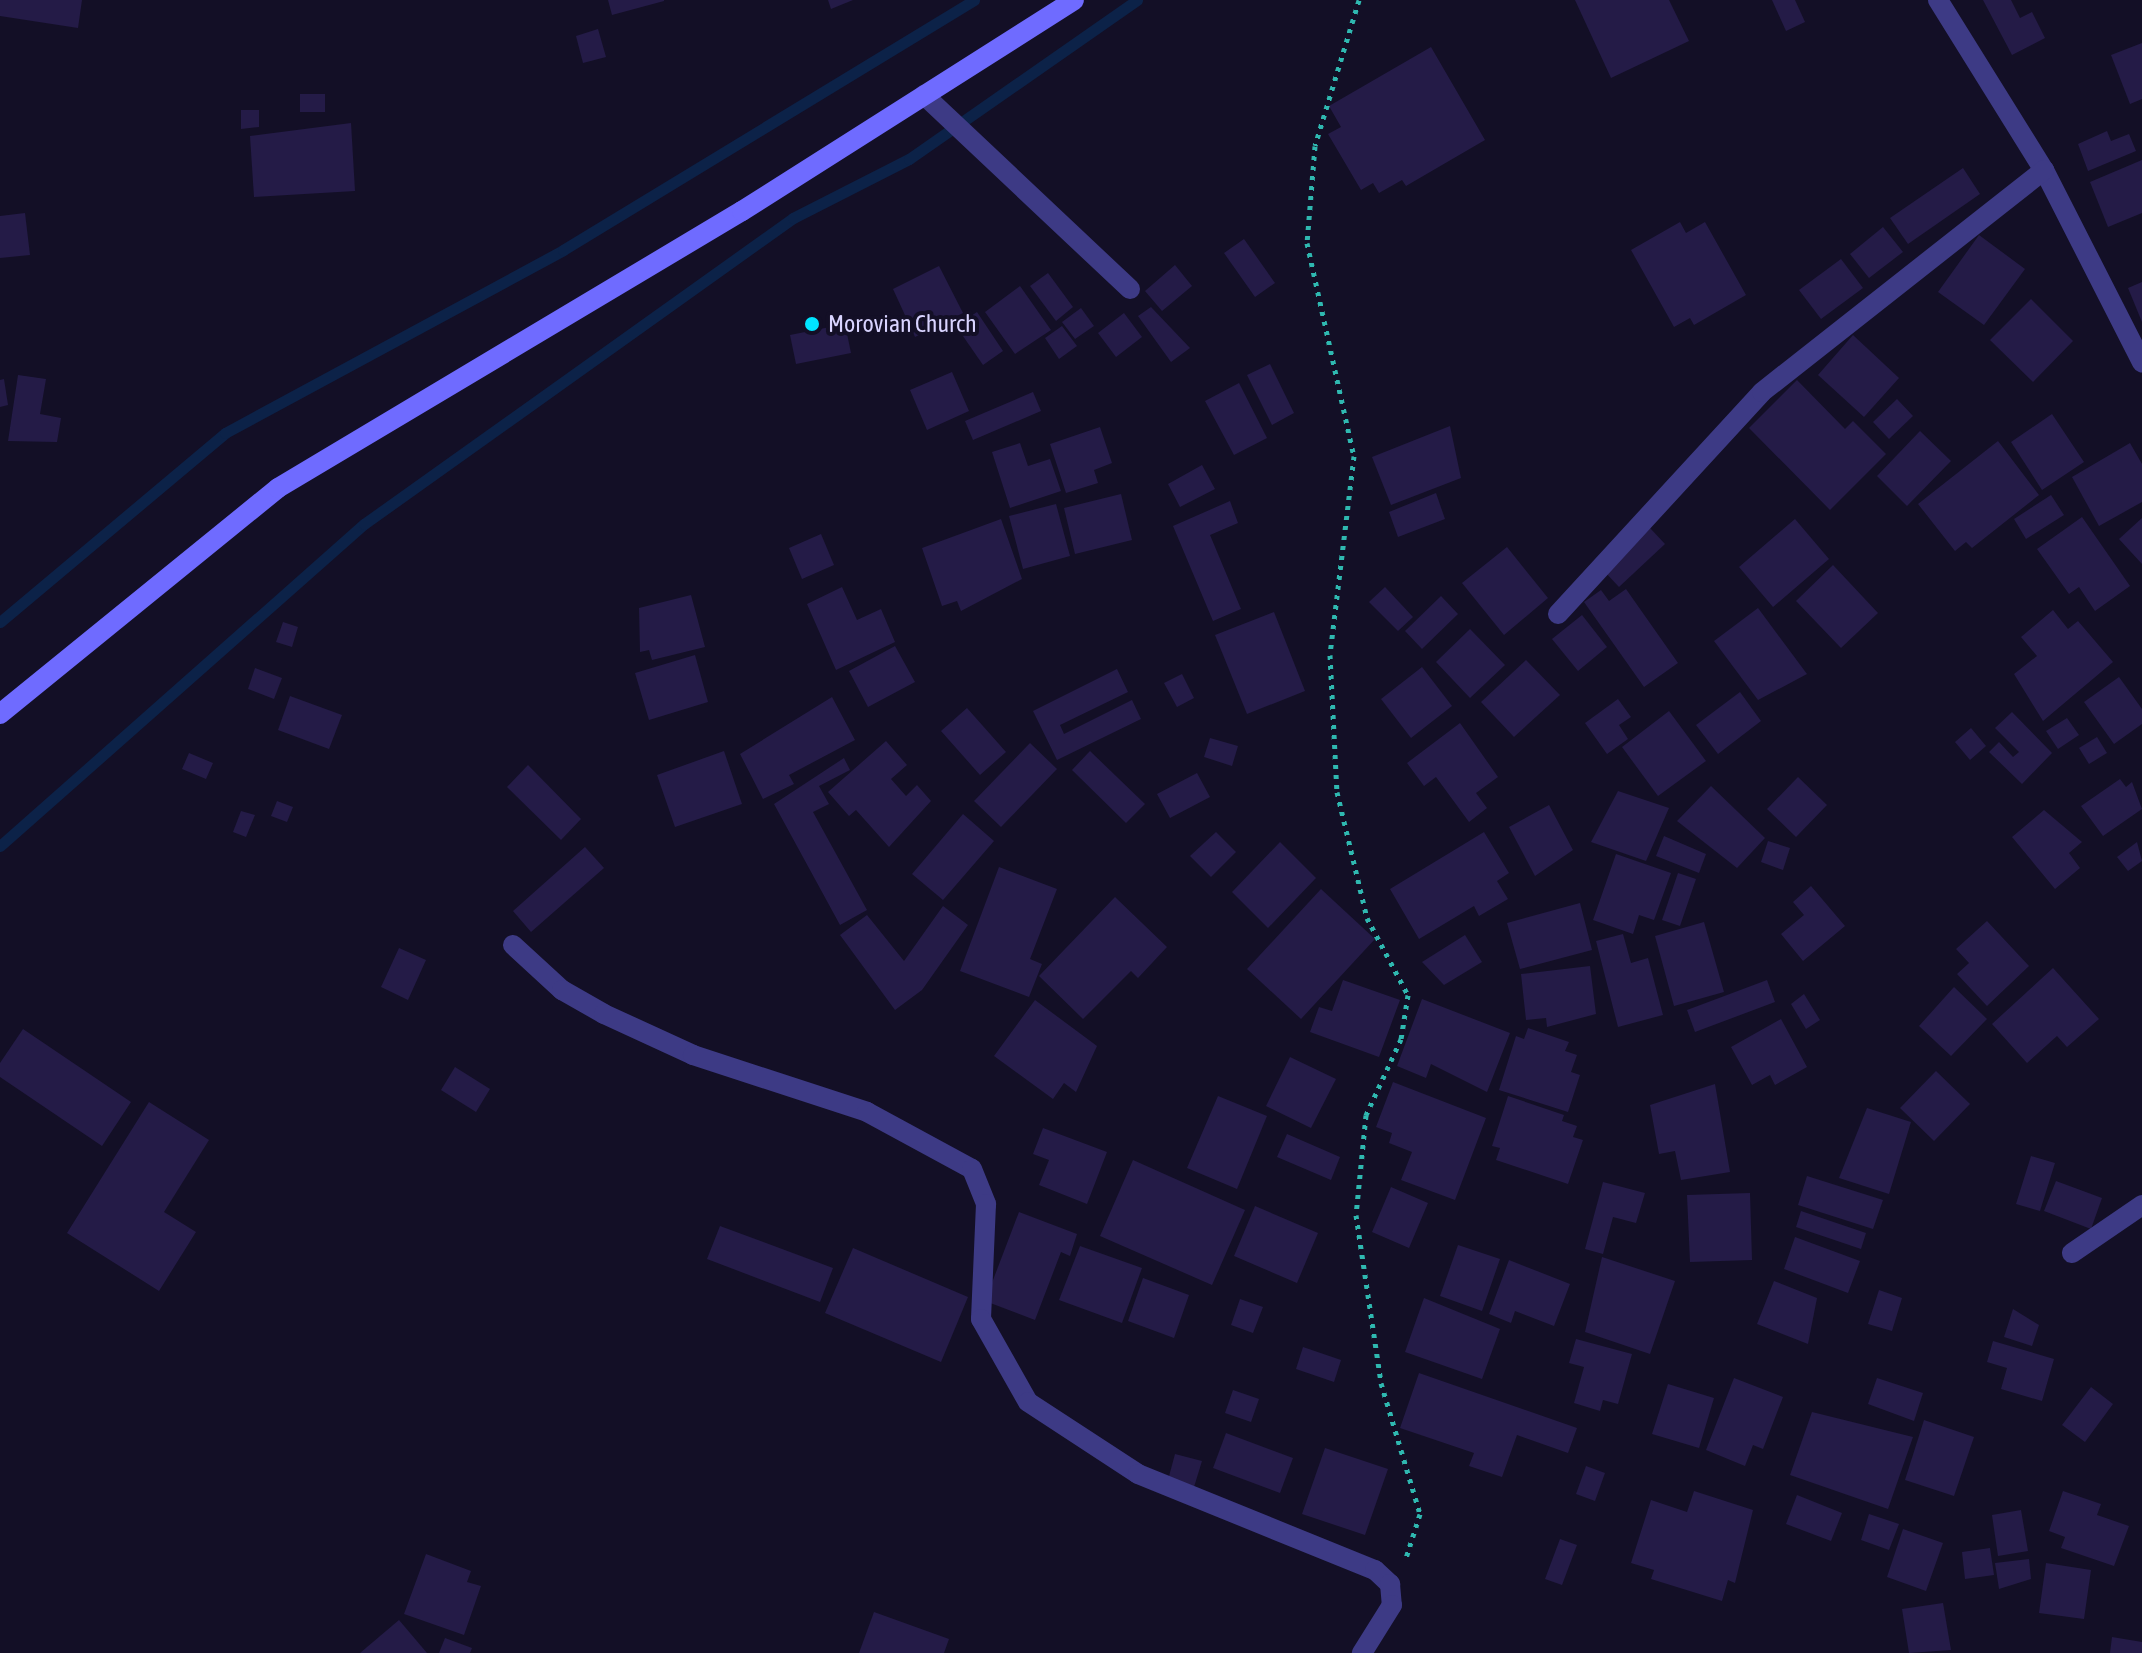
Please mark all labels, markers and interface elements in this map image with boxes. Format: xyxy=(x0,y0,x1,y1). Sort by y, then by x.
place label: Morovian Church xyxy=(828,310,977,338)
marker: Morovian Church xyxy=(803,315,821,333)

